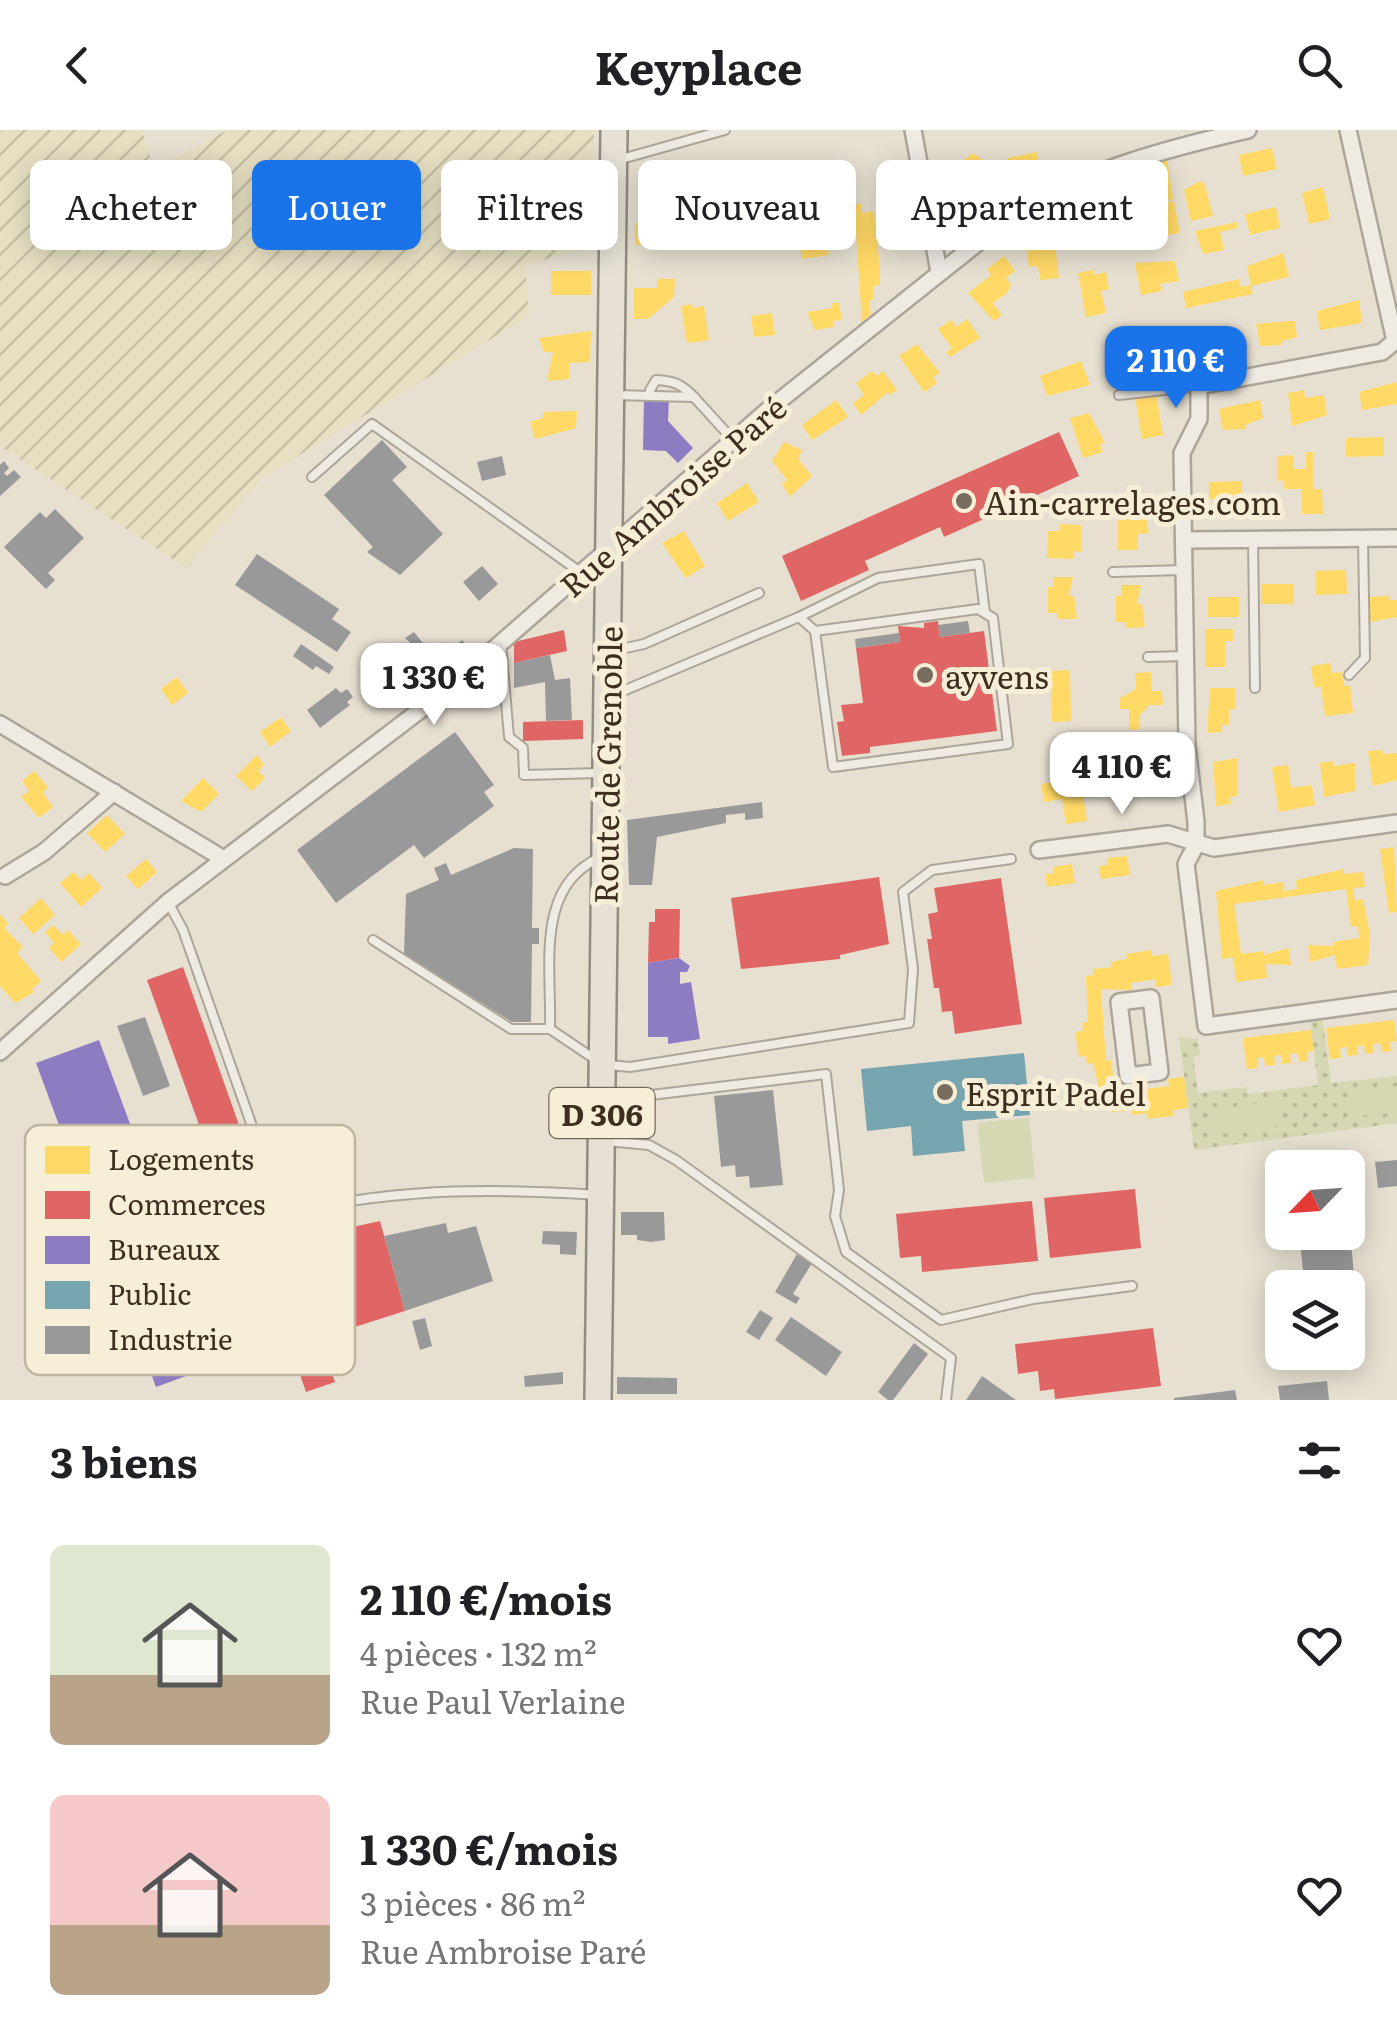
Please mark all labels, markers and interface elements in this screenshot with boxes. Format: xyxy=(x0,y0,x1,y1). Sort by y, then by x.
text: Keyplace xyxy=(594,32,803,99)
icon: back xyxy=(50,38,105,93)
icon: search xyxy=(1292,38,1347,93)
chip: Acheter xyxy=(30,160,232,250)
chip: Louer xyxy=(252,160,421,250)
chip: Filtres xyxy=(441,160,618,250)
chip: Nouveau xyxy=(638,160,856,250)
chip: Appartement xyxy=(876,160,1168,250)
pin: 2 110 € xyxy=(1084,326,1268,411)
text: 2 110 € xyxy=(1127,334,1225,382)
street label: Rue Ambroise Paré xyxy=(548,383,796,607)
place label: Ain-carrelages.com xyxy=(984,477,1281,525)
marker: Ain-carrelages.com xyxy=(953,490,975,512)
street label: Route de Grenoble xyxy=(580,626,632,904)
pin: 1 330 € xyxy=(342,643,526,728)
text: 1 330 € xyxy=(382,651,486,699)
place label: ayvens xyxy=(945,651,1049,699)
marker: ayvens xyxy=(914,664,936,686)
pin: 4 110 € xyxy=(1030,732,1214,817)
text: 4 110 € xyxy=(1072,740,1172,788)
place label: Esprit Padel xyxy=(965,1068,1146,1116)
marker: Esprit Padel xyxy=(934,1081,956,1103)
road number: D 306 xyxy=(550,1088,654,1138)
legend xyxy=(25,1125,355,1375)
text: Logements xyxy=(108,1137,254,1179)
north arrow xyxy=(1265,1150,1365,1250)
map controls xyxy=(1265,1150,1365,1370)
text: Commerces xyxy=(108,1182,265,1224)
text: Bureaux xyxy=(108,1227,220,1269)
button: layers xyxy=(1265,1270,1365,1370)
text: Public xyxy=(108,1272,191,1314)
text: Industrie xyxy=(108,1317,233,1359)
text: 3 biens xyxy=(50,1429,197,1491)
icon: filters xyxy=(1292,1433,1347,1488)
text: 2 110 €/mois xyxy=(360,1566,612,1628)
icon: home xyxy=(130,1585,250,1705)
icon: heart xyxy=(1292,1618,1347,1673)
text: 4 pièces · 132 m² xyxy=(360,1628,597,1676)
text: Rue Paul Verlaine xyxy=(360,1676,626,1724)
text: 1 330 €/mois xyxy=(360,1816,618,1878)
icon: home xyxy=(130,1835,250,1955)
icon: heart xyxy=(1292,1868,1347,1923)
text: 3 pièces · 86 m² xyxy=(360,1878,586,1926)
text: Rue Ambroise Paré xyxy=(360,1926,646,1974)

